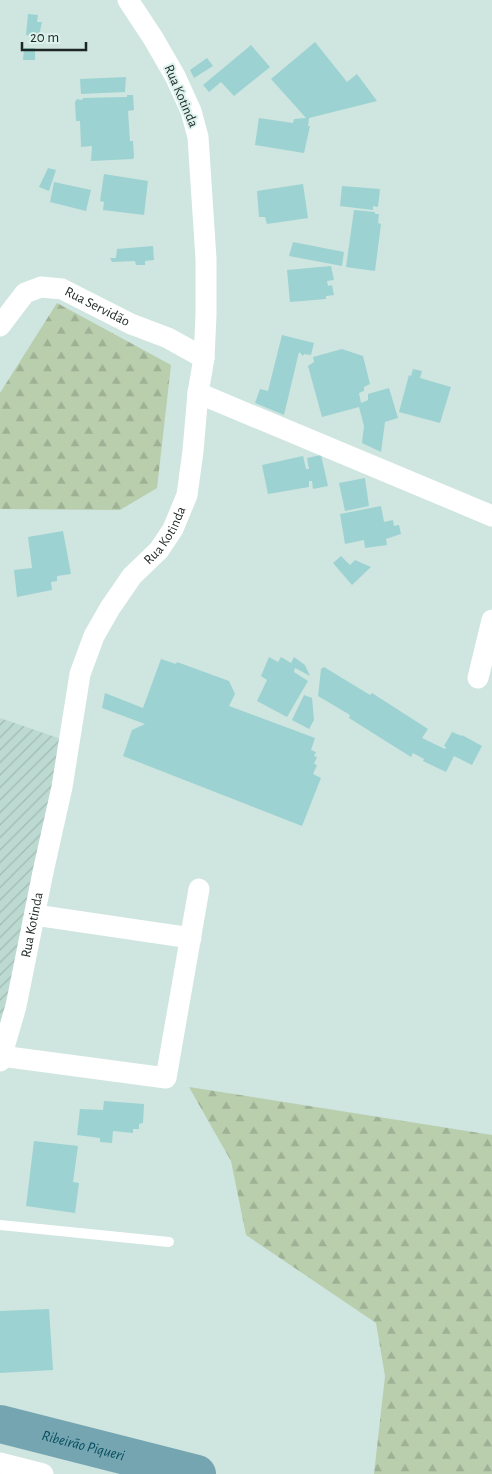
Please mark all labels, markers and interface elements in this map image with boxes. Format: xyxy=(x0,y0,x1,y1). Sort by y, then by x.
scale bar xyxy=(22,20,86,52)
text: 20 m xyxy=(30,30,59,45)
street label: Rua Kotinda xyxy=(162,63,201,130)
street label: Rua Servidão xyxy=(62,285,132,329)
street label: Rua Kotinda xyxy=(141,504,189,567)
street label: Rua Kotinda xyxy=(19,890,46,959)
water label: Ribeirão Piqueri xyxy=(40,1427,126,1463)

